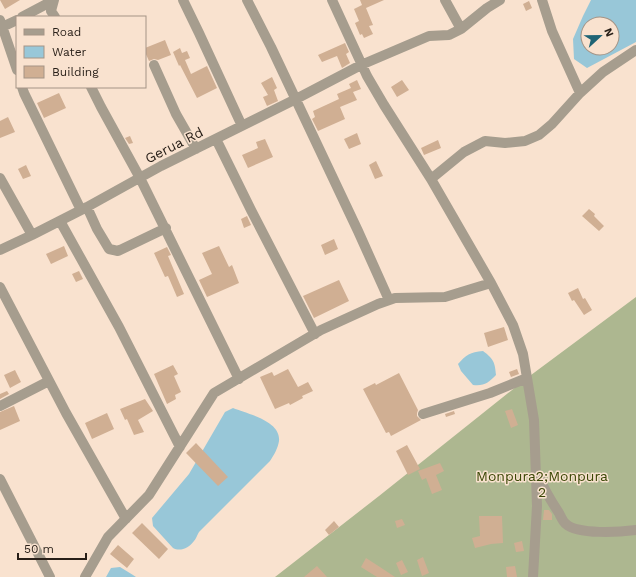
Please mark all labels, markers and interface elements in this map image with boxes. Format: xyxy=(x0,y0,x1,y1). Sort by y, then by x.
legend xyxy=(16,16,146,88)
north arrow xyxy=(580,16,620,56)
text: Road xyxy=(52,25,81,39)
text: N xyxy=(601,26,616,39)
text: Water xyxy=(52,45,87,59)
text: Building xyxy=(52,65,99,79)
street label: Gerua Rd xyxy=(142,124,206,166)
park label: Monpura2;Monpura 2 xyxy=(476,468,608,500)
scale bar xyxy=(18,535,86,561)
text: 50 m xyxy=(24,542,54,556)

